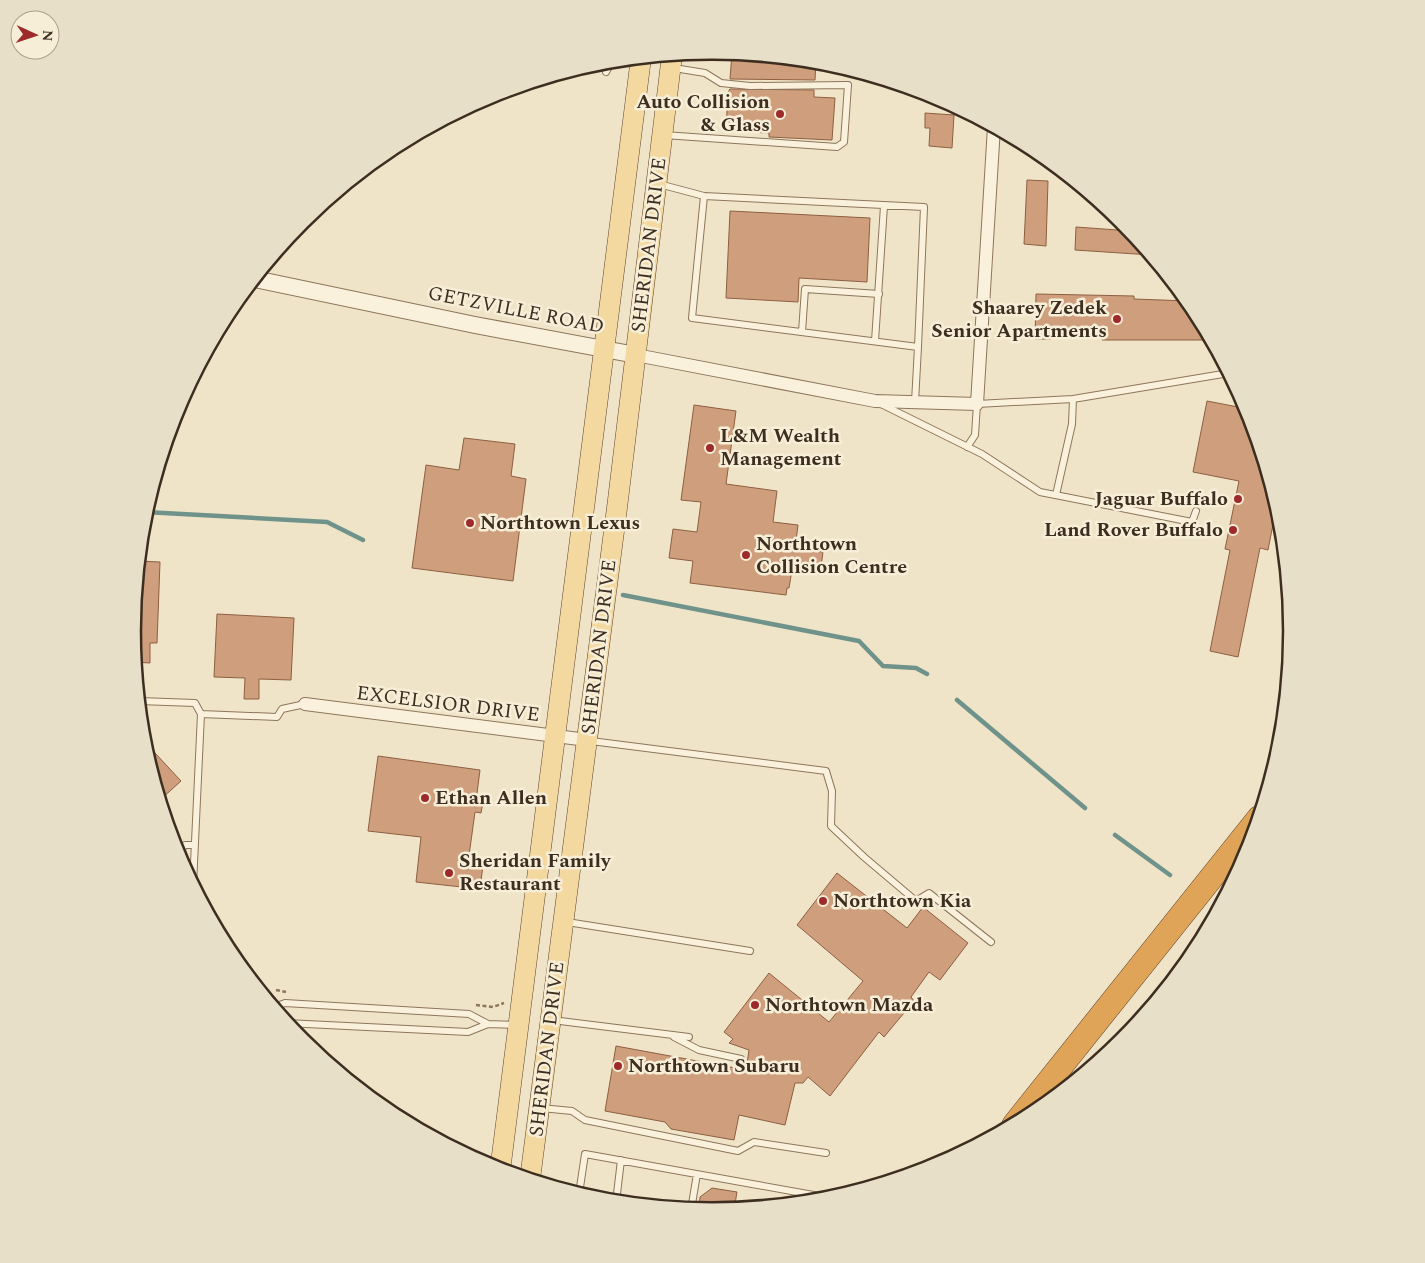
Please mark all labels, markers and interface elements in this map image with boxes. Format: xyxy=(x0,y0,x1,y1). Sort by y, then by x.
north arrow xyxy=(10,10,60,60)
text: N xyxy=(37,29,58,42)
place label: Auto Collision & Glass xyxy=(636,87,770,140)
marker: Auto Collision & Glass xyxy=(774,108,786,120)
street label: SHERIDAN DRIVE xyxy=(623,156,675,334)
street label: GETZVILLE ROAD xyxy=(425,278,607,342)
place label: Shaarey Zedek Senior Apartments xyxy=(931,293,1107,346)
marker: Shaarey Zedek Senior Apartments xyxy=(1111,313,1123,325)
place label: L&M Wealth Management xyxy=(720,421,842,474)
marker: L&M Wealth Management xyxy=(704,442,716,454)
place label: Jaguar Buffalo xyxy=(1095,484,1228,514)
marker: Jaguar Buffalo xyxy=(1232,493,1244,505)
place label: Northtown Lexus xyxy=(480,508,640,538)
place label: Land Rover Buffalo xyxy=(1044,515,1223,545)
marker: Northtown Lexus xyxy=(464,517,476,529)
marker: Land Rover Buffalo xyxy=(1227,524,1239,536)
place label: Northtown Collision Centre xyxy=(756,529,907,582)
marker: Northtown Collision Centre xyxy=(740,549,752,561)
street label: SHERIDAN DRIVE xyxy=(573,558,625,736)
street label: EXCELSIOR DRIVE xyxy=(355,678,541,730)
place label: Ethan Allen xyxy=(435,783,547,813)
marker: Ethan Allen xyxy=(419,792,431,804)
place label: Sheridan Family Restaurant xyxy=(459,846,612,899)
marker: Sheridan Family Restaurant xyxy=(443,867,455,879)
place label: Northtown Kia xyxy=(833,886,972,916)
marker: Northtown Kia xyxy=(817,895,829,907)
street label: SHERIDAN DRIVE xyxy=(521,960,573,1138)
place label: Northtown Mazda xyxy=(765,990,934,1020)
marker: Northtown Mazda xyxy=(749,999,761,1011)
place label: Northtown Subaru xyxy=(628,1051,800,1081)
marker: Northtown Subaru xyxy=(612,1060,624,1072)

